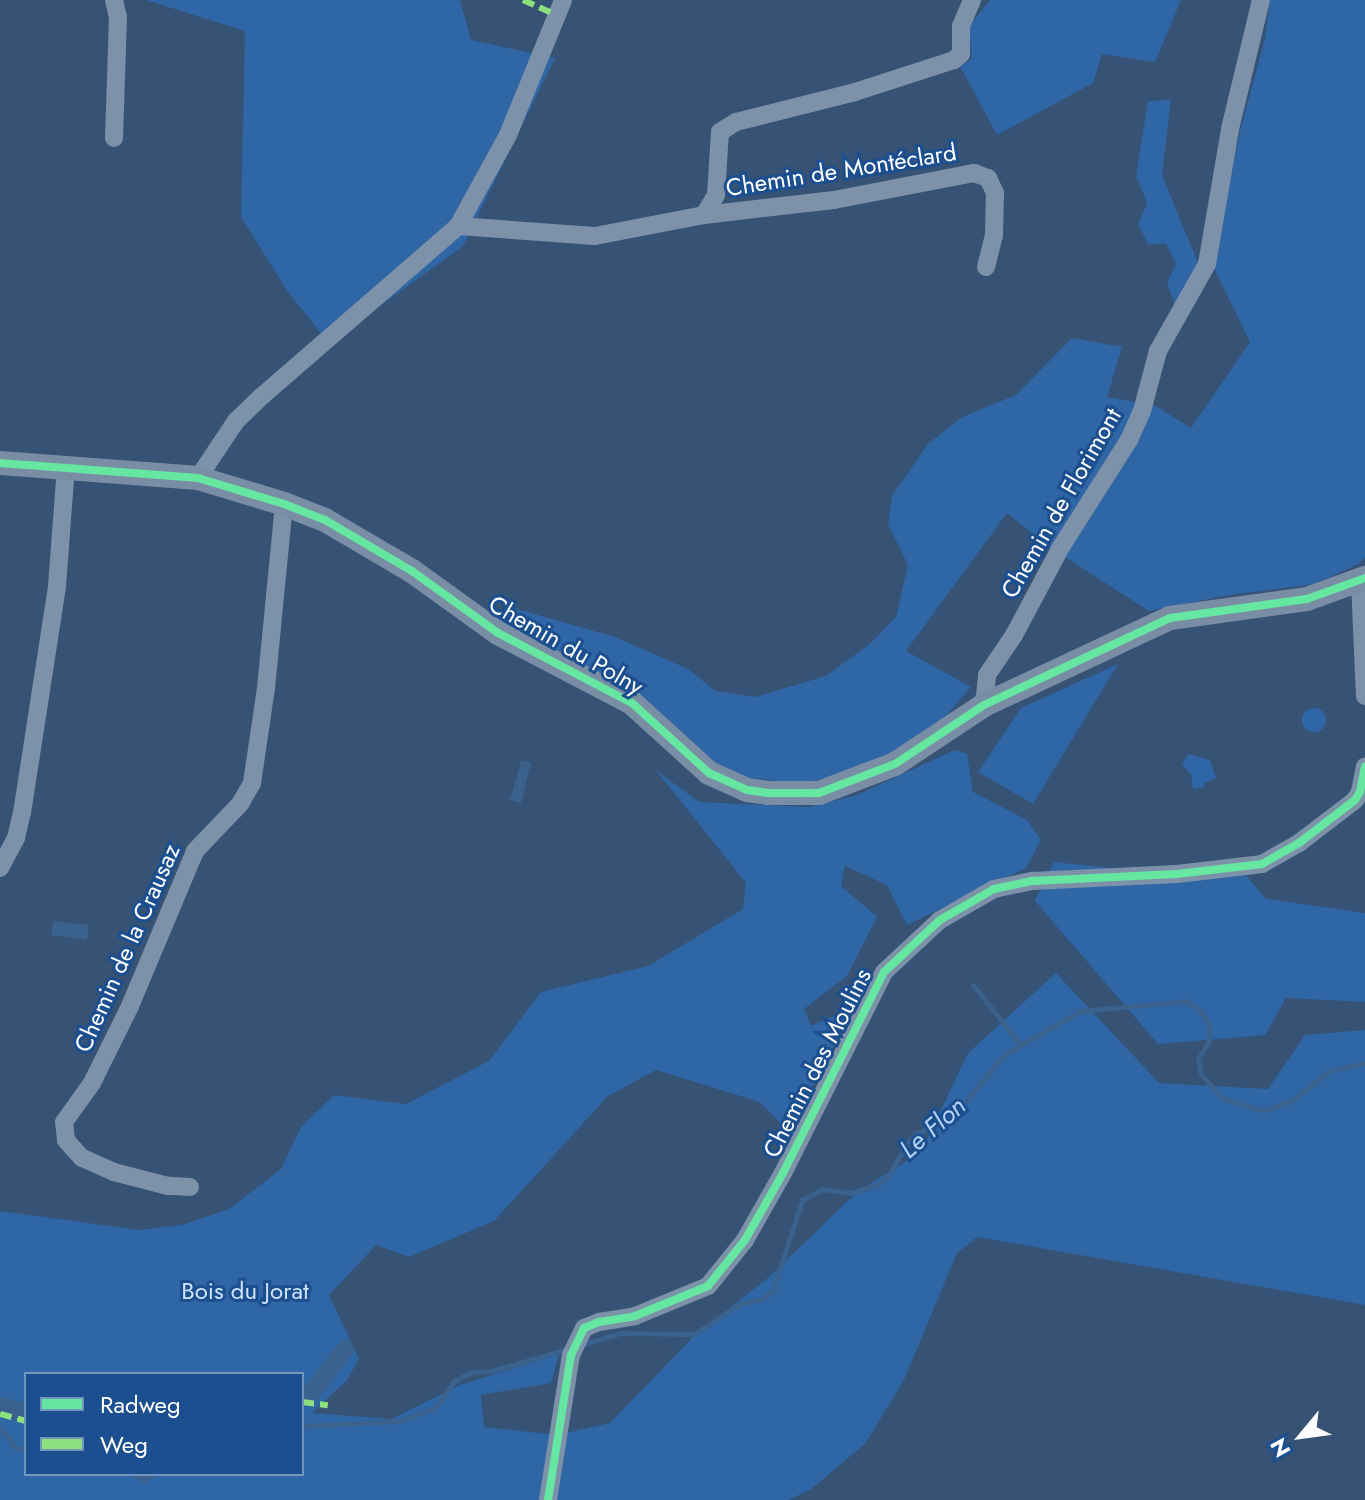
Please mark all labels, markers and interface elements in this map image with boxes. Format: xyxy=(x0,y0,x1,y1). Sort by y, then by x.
street label: Chemin de Montéclard xyxy=(724,138,958,202)
street label: Chemin de Florimont xyxy=(995,403,1127,603)
street label: Chemin du Polny xyxy=(484,589,648,701)
street label: Chemin de la Crausaz xyxy=(68,839,186,1057)
street label: Chemin des Moulins xyxy=(757,964,877,1162)
water label: Le Flon xyxy=(893,1091,973,1165)
park label: Bois du Jorat xyxy=(181,1277,309,1305)
legend xyxy=(24,1372,304,1476)
text: Radweg xyxy=(100,1387,181,1422)
north arrow xyxy=(1261,1396,1341,1476)
text: Weg xyxy=(100,1427,148,1462)
text: N xyxy=(1262,1432,1298,1463)

